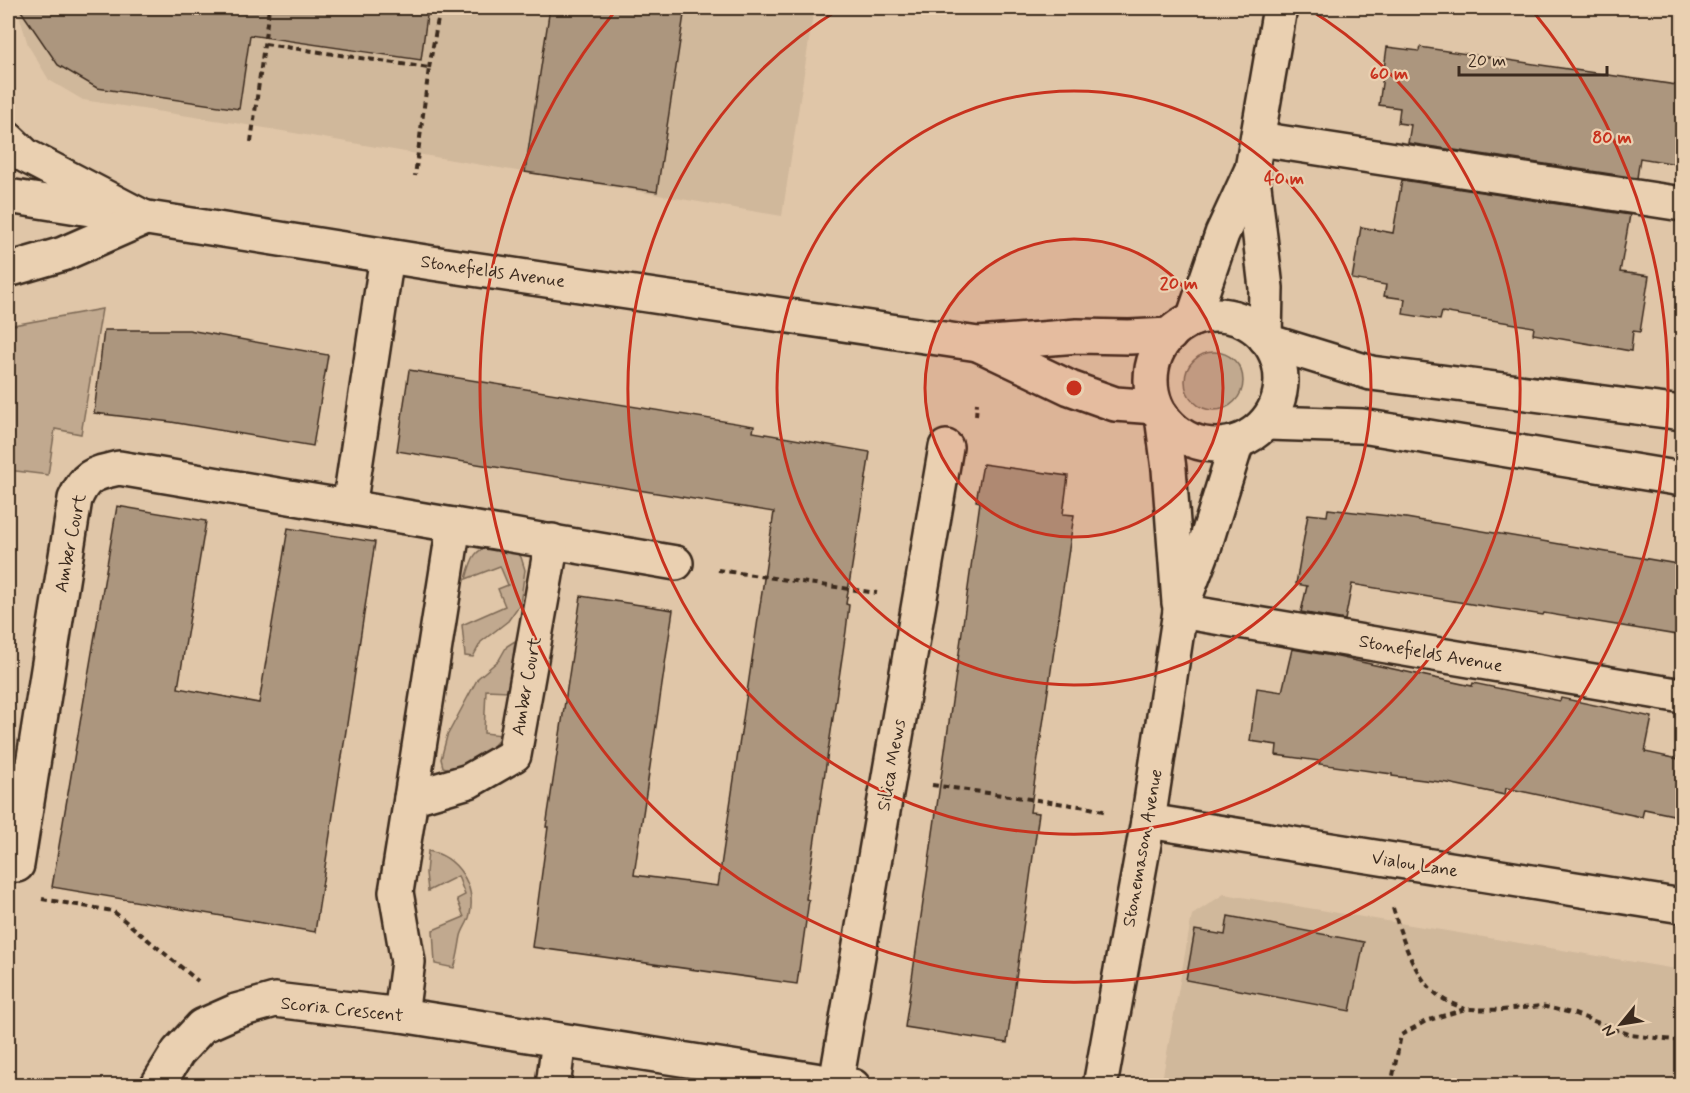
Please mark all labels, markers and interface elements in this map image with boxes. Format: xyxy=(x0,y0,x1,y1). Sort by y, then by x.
scale bar xyxy=(1459,39,1608,77)
text: 20 m xyxy=(1468,49,1506,73)
text: 60 m xyxy=(1370,62,1408,86)
text: 80 m xyxy=(1592,126,1632,150)
text: 40 m xyxy=(1264,167,1304,191)
street label: Stonefields Avenue xyxy=(419,250,567,294)
text: 20 m xyxy=(1160,272,1198,296)
centre of rings xyxy=(1064,378,1084,398)
street label: Amber Court xyxy=(50,491,92,595)
street label: Stonefields Avenue xyxy=(1357,630,1505,678)
street label: Amber Court xyxy=(506,634,548,737)
street label: Silica Mews xyxy=(872,717,912,813)
street label: Stonemason Avenue xyxy=(1117,767,1169,929)
street label: Vialou Lane xyxy=(1370,846,1460,884)
street label: Scoria Crescent xyxy=(279,992,404,1028)
north arrow xyxy=(1591,994,1651,1054)
text: N xyxy=(1598,1021,1621,1041)

